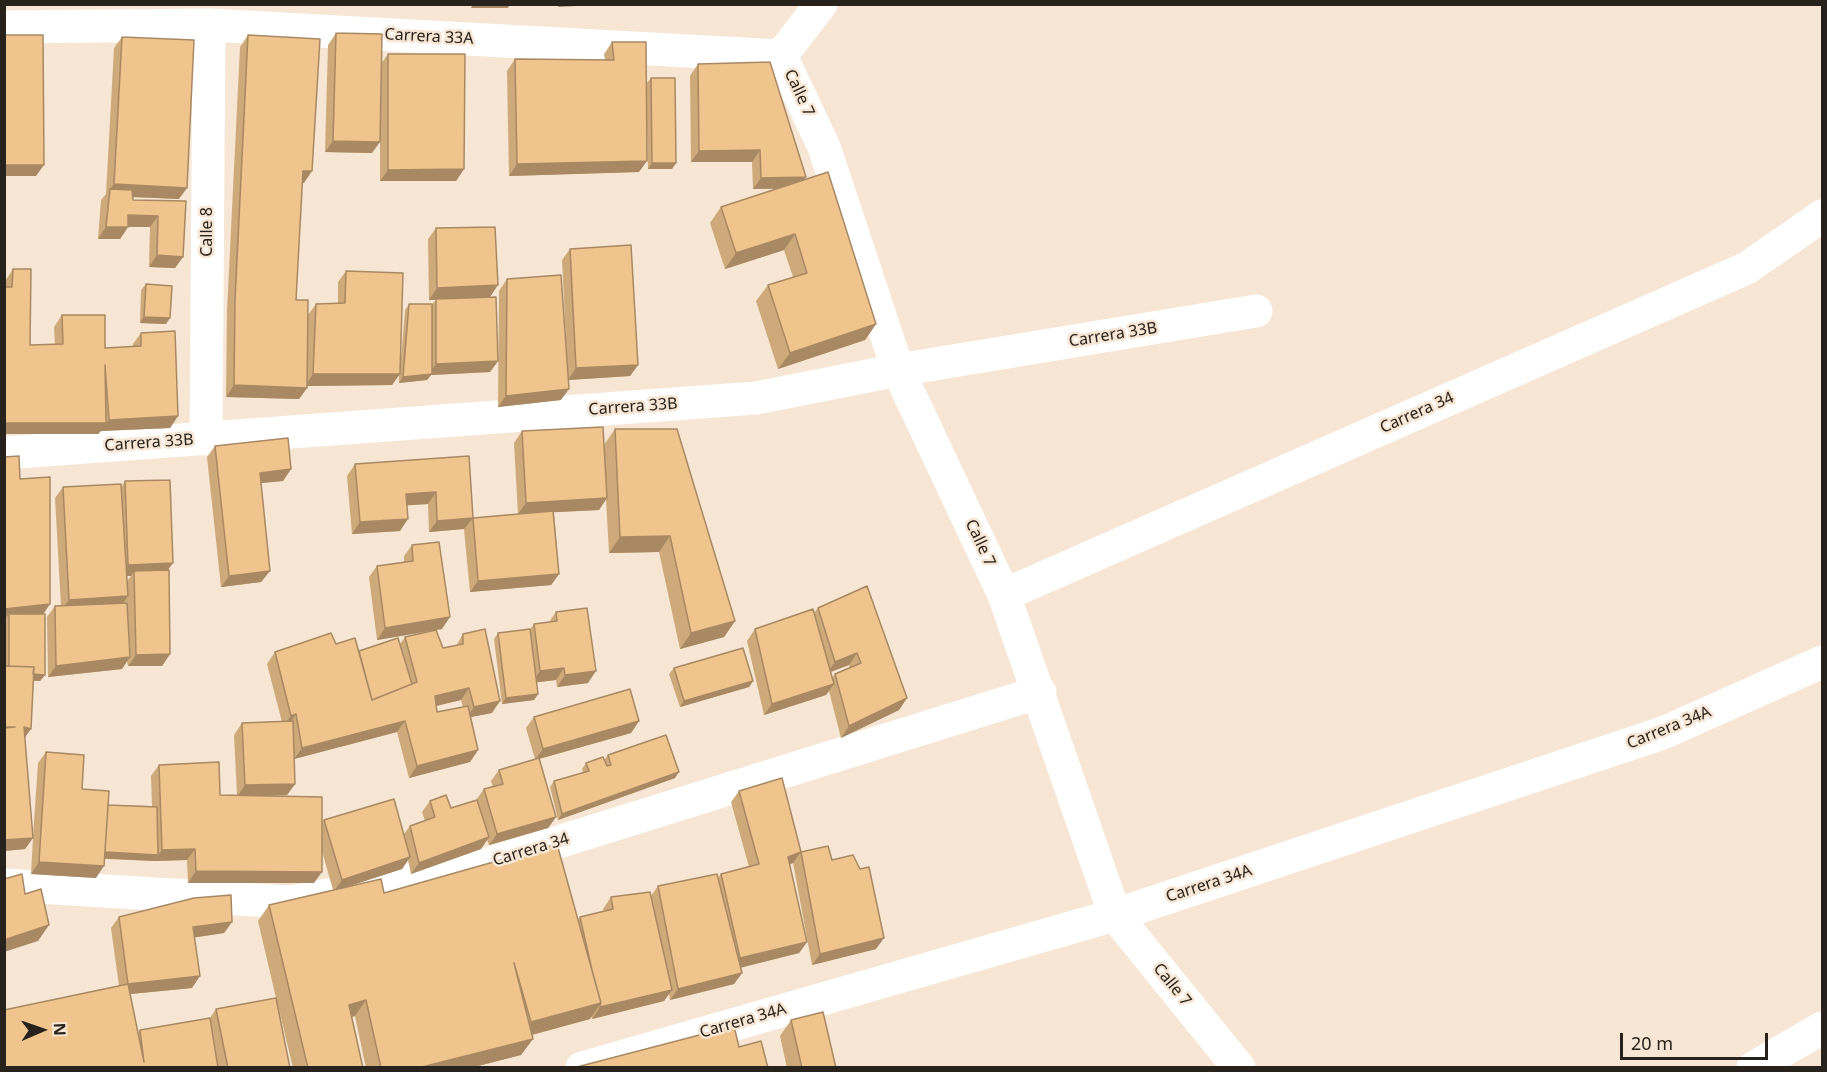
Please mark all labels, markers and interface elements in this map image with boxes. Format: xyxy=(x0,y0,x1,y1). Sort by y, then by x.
street label: Carrera 33A xyxy=(384,25,474,49)
street label: Calle 7 xyxy=(780,66,818,120)
street label: Calle 8 xyxy=(197,207,217,257)
street label: Carrera 33B xyxy=(1067,319,1159,351)
street label: Carrera 34 xyxy=(1377,388,1457,438)
street label: Carrera 33B xyxy=(588,394,678,420)
street label: Carrera 33B xyxy=(104,430,194,456)
street label: Calle 7 xyxy=(961,516,999,570)
street label: Carrera 34A xyxy=(1624,702,1714,754)
street label: Carrera 34 xyxy=(491,829,571,871)
street label: Carrera 34A xyxy=(1164,861,1254,907)
street label: Calle 7 xyxy=(1149,960,1195,1010)
north arrow xyxy=(12,1000,72,1060)
street label: Carrera 34A xyxy=(698,1000,788,1042)
scale bar xyxy=(1623,1021,1772,1059)
text: N xyxy=(49,1022,71,1036)
text: 20 m xyxy=(1631,1031,1673,1055)

